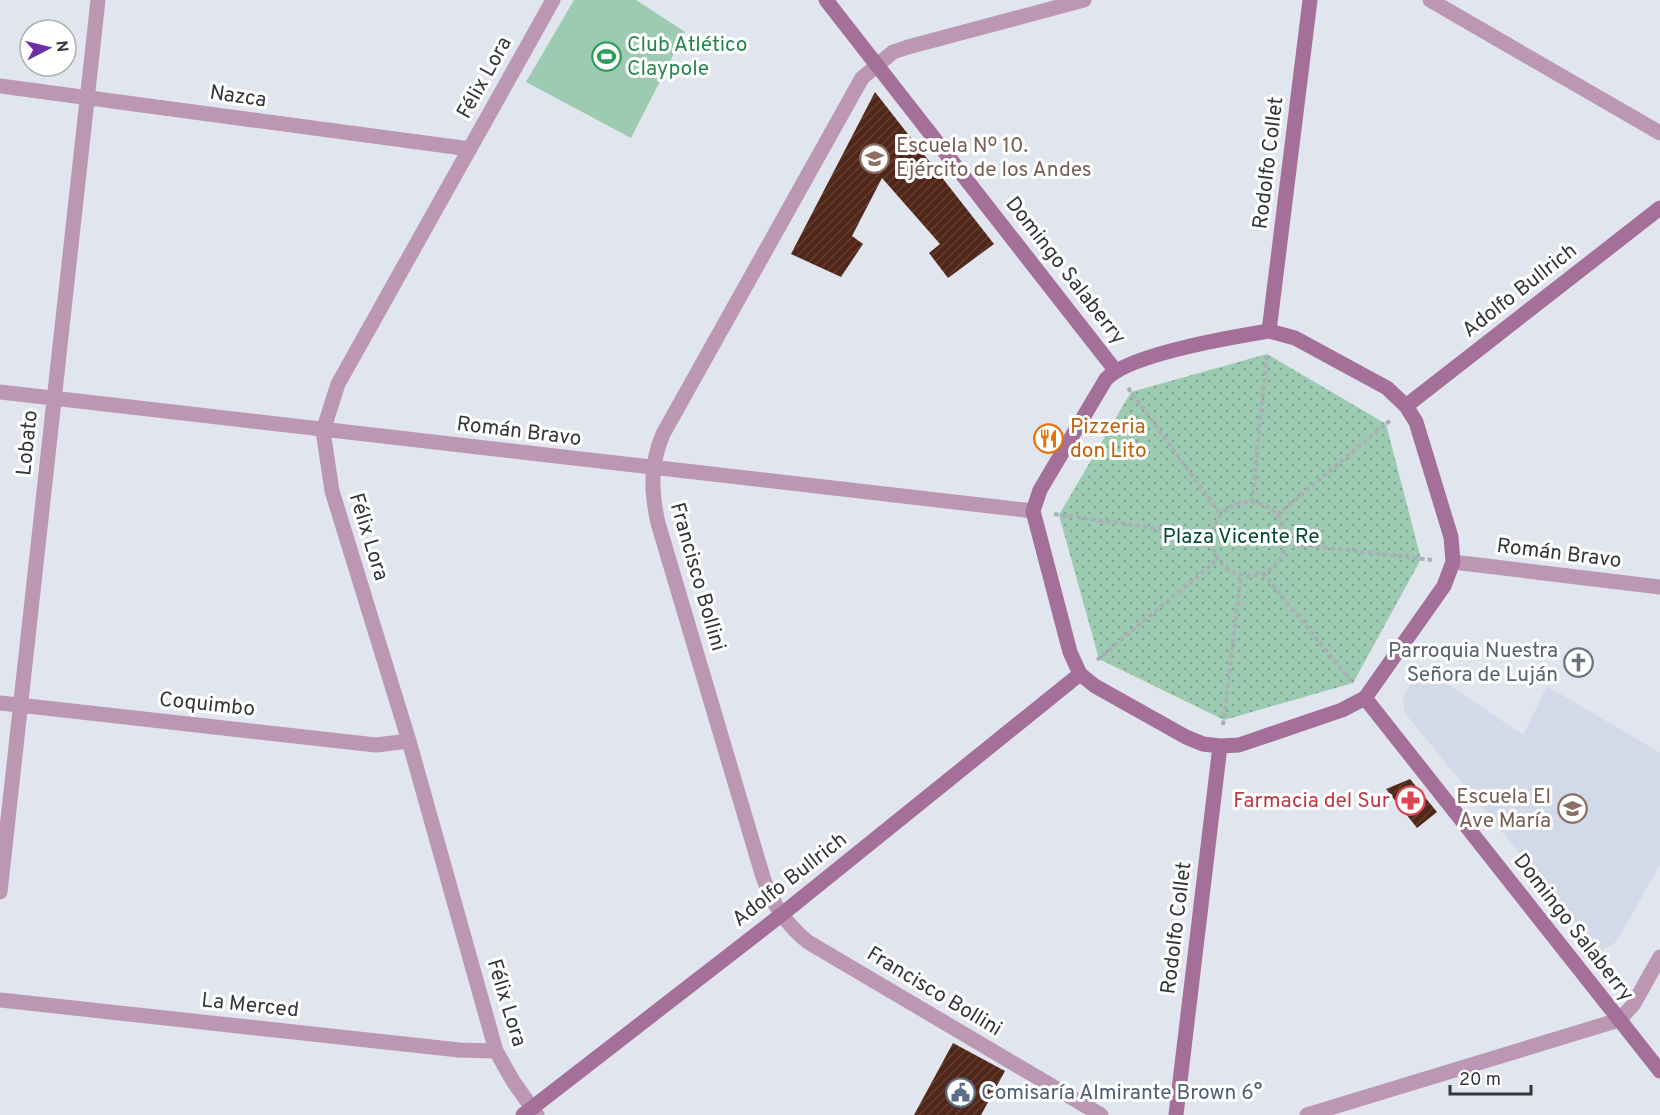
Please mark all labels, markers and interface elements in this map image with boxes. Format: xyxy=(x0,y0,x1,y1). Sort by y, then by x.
north arrow xyxy=(18,18,78,78)
street label: Félix Lora xyxy=(451,32,519,124)
place label: Club Atlético Claypole xyxy=(627,32,747,83)
text: N xyxy=(50,39,72,53)
sports icon: Club Atlético Claypole xyxy=(590,41,622,73)
street label: Nazca xyxy=(208,80,268,114)
street label: Rodolfo Collet xyxy=(1247,95,1291,231)
place label: Escuela Nº 10. Ejército de los Andes xyxy=(896,133,1092,184)
school or university icon: Escuela Nº 10. Ejército de los Andes xyxy=(859,142,891,174)
street label: Domingo Salaberry xyxy=(999,191,1131,351)
street label: Adolfo Bullrich xyxy=(1457,238,1583,344)
street label: Lobato xyxy=(11,409,45,477)
street label: Román Bravo xyxy=(455,411,583,453)
place label: Pizzeria don Lito xyxy=(1070,414,1147,465)
restaurant icon: Pizzeria don Lito xyxy=(1033,423,1065,455)
street label: Félix Lora xyxy=(342,490,394,584)
street label: Francisco Bollini xyxy=(663,500,731,654)
park label: Plaza Vicente Re xyxy=(1163,524,1319,551)
street label: Román Bravo xyxy=(1495,533,1623,575)
place label: Parroquia Nuestra Señora de Luján xyxy=(1388,638,1558,689)
church icon: Parroquia Nuestra Señora de Luján xyxy=(1563,647,1595,679)
street label: Coquimbo xyxy=(158,687,256,723)
place label: Escuela El Ave María xyxy=(1456,784,1551,835)
pharmacy icon: Farmacia del Sur xyxy=(1395,785,1427,817)
place label: Farmacia del Sur xyxy=(1233,788,1390,815)
school or university icon: Escuela El Ave María xyxy=(1556,793,1588,825)
street label: Adolfo Bullrich xyxy=(727,827,853,933)
street label: Domingo Salaberry xyxy=(1507,848,1639,1008)
street label: Rodolfo Collet xyxy=(1155,860,1199,996)
street label: Francisco Bollini xyxy=(861,941,1007,1043)
street label: Félix Lora xyxy=(480,956,532,1050)
street label: La Merced xyxy=(200,987,300,1025)
scale bar xyxy=(1450,1058,1531,1096)
text: 20 m xyxy=(1459,1069,1501,1092)
public building icon: Comisaría Almirante Brown 6° xyxy=(944,1077,976,1109)
place label: Comisaría Almirante Brown 6° xyxy=(981,1080,1262,1107)

